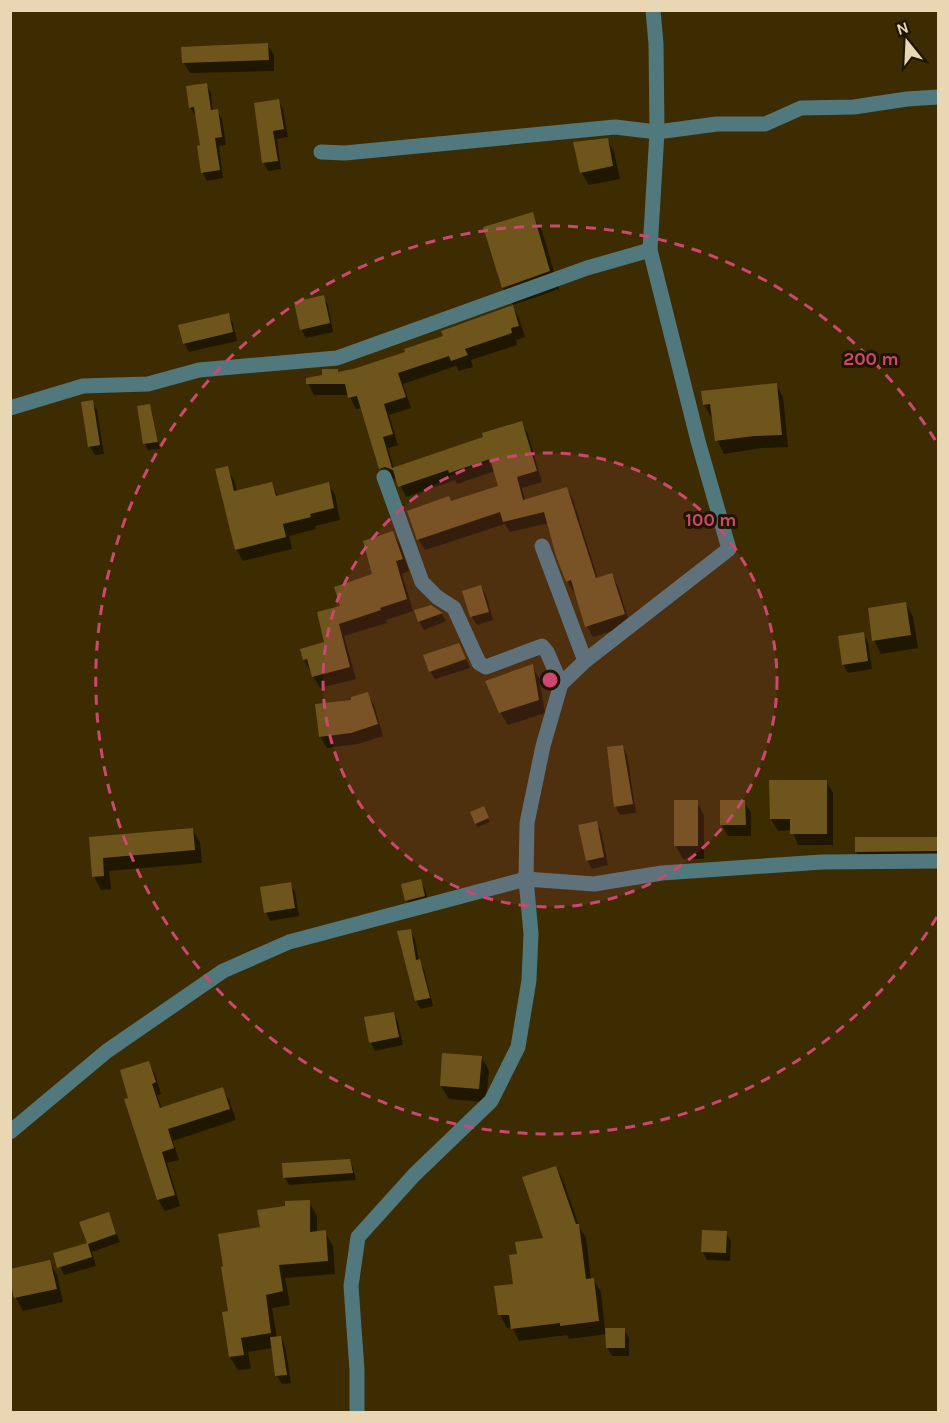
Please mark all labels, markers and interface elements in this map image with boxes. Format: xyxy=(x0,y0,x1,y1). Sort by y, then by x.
north arrow xyxy=(877,12,937,72)
text: N xyxy=(894,17,911,39)
text: 200 m xyxy=(843,348,899,370)
text: 100 m xyxy=(686,509,736,531)
centre of rings xyxy=(540,670,560,690)

